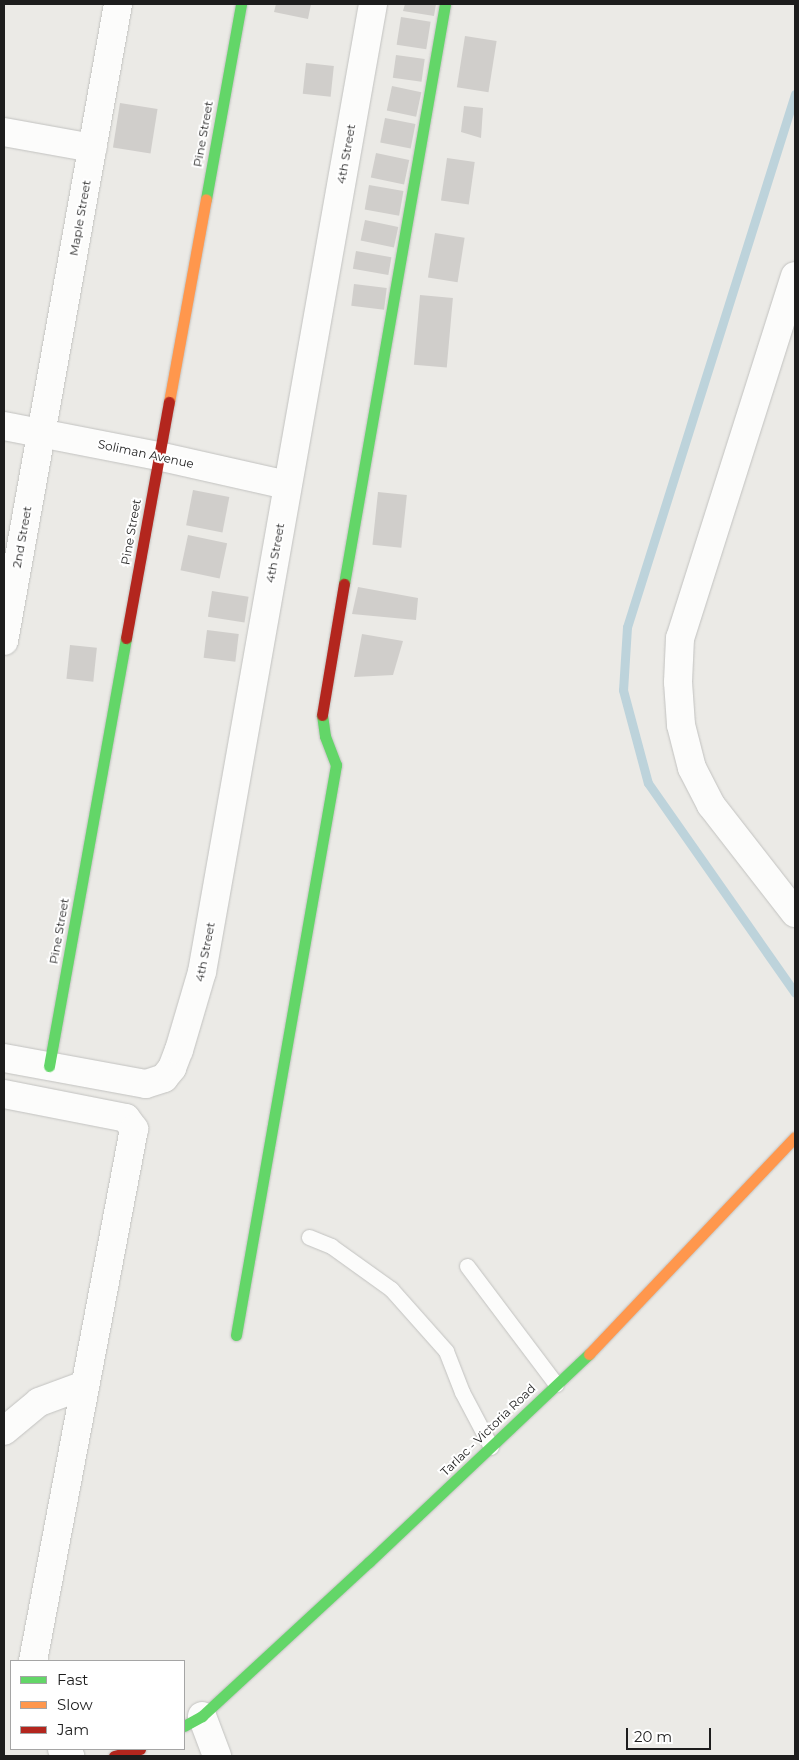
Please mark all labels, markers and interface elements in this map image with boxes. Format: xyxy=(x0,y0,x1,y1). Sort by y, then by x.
street label: Pine Street xyxy=(190,100,216,168)
street label: 4th Street xyxy=(334,123,358,185)
street label: Maple Street xyxy=(66,179,94,257)
street label: Soliman Avenue xyxy=(97,437,195,471)
street label: Pine Street xyxy=(118,498,144,566)
street label: 2nd Street xyxy=(9,505,35,569)
street label: 4th Street xyxy=(263,522,287,584)
street label: Pine Street xyxy=(46,897,72,965)
street label: 4th Street xyxy=(192,921,218,983)
street label: Tarlac - Victoria Road xyxy=(438,1381,538,1479)
legend xyxy=(10,1660,185,1750)
text: Fast xyxy=(57,1670,88,1689)
text: Slow xyxy=(57,1695,93,1714)
scale bar xyxy=(629,1718,714,1750)
text: Jam xyxy=(57,1720,89,1739)
text: 20 m xyxy=(634,1727,672,1746)

